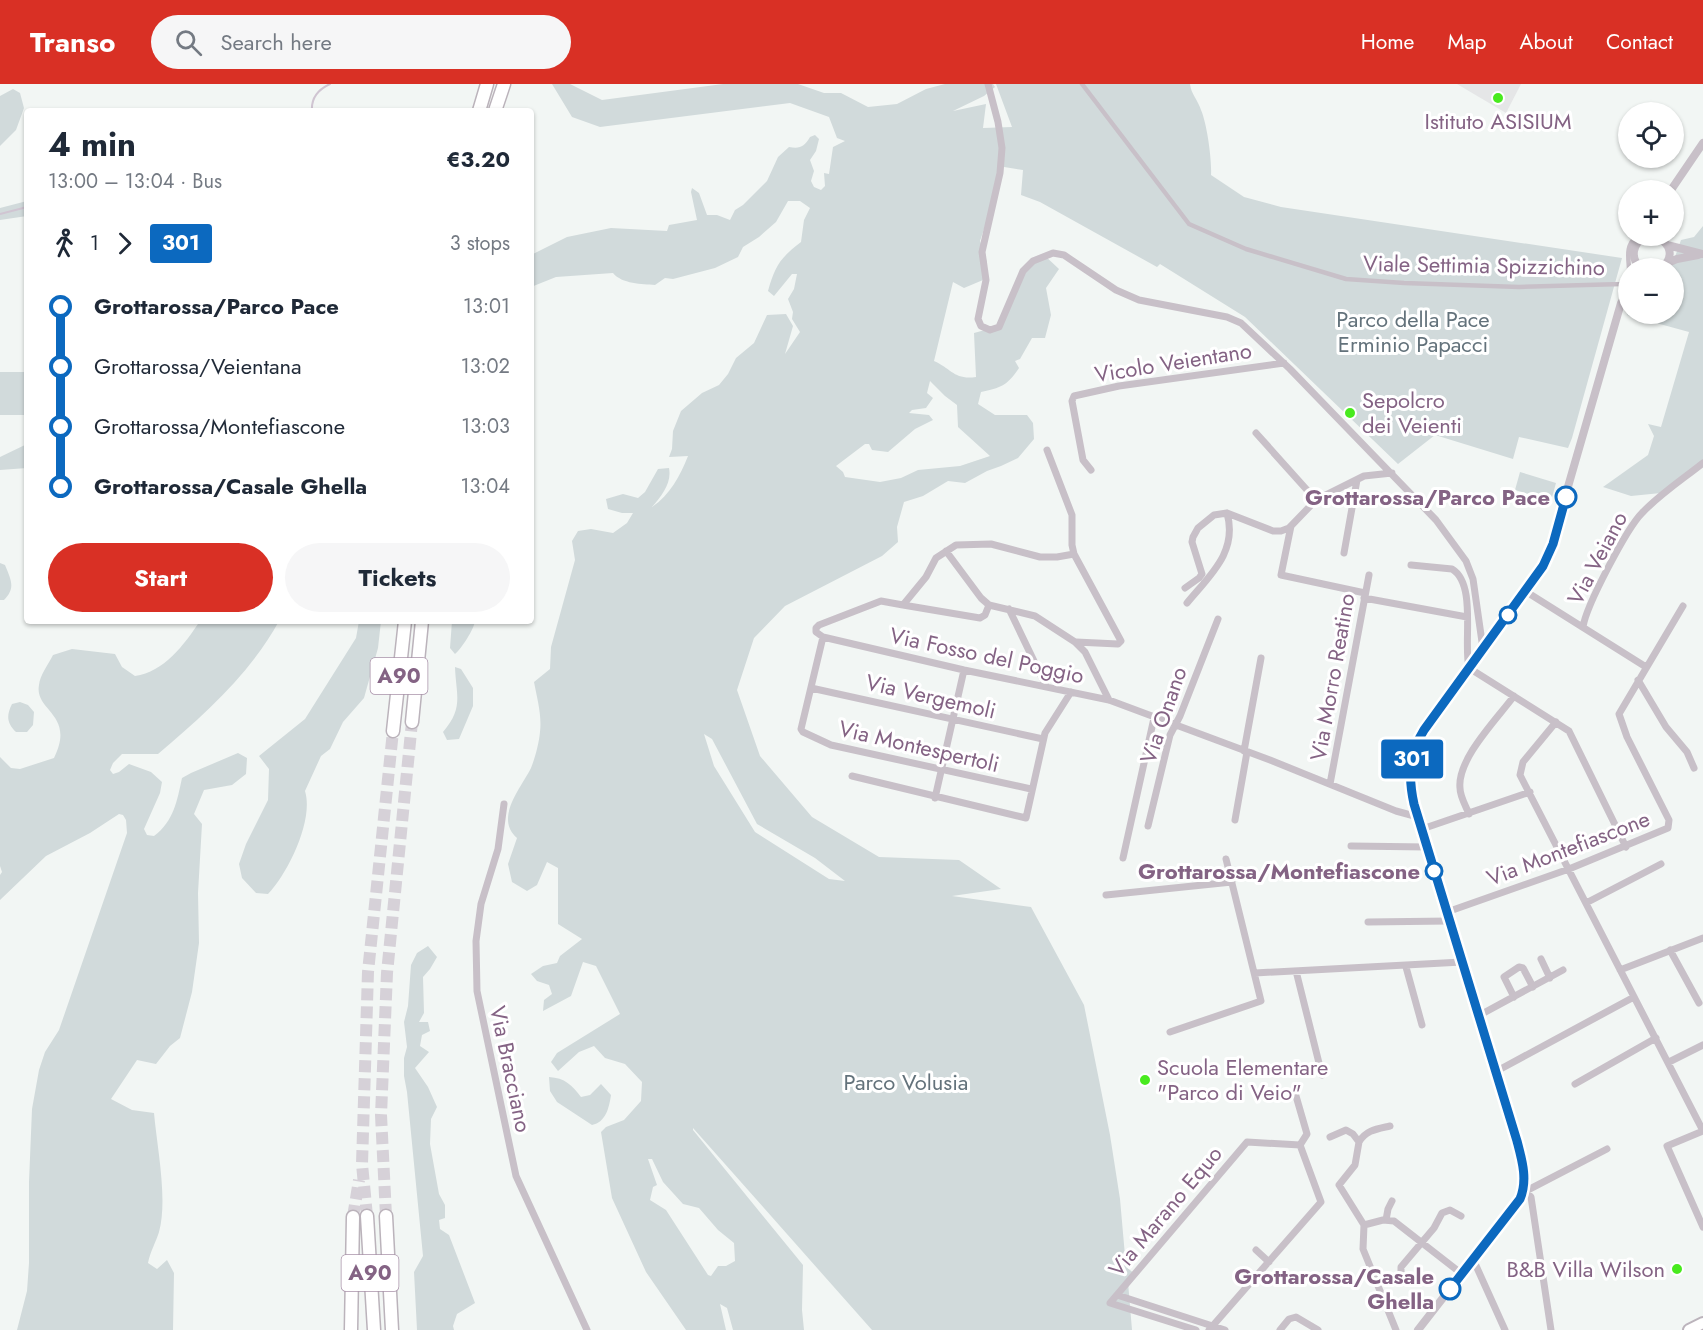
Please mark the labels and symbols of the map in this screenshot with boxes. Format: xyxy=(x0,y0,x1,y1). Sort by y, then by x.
marker: Istituto ASISIUM xyxy=(1491,91,1505,105)
place label: Istituto ASISIUM xyxy=(1425,105,1571,137)
street label: Viale Settimia Spizzichino xyxy=(1363,247,1605,283)
park label: Parco della Pace Erminio Papacci xyxy=(1336,303,1490,360)
street label: Vicolo Veientano xyxy=(1092,334,1254,390)
place label: Sepolcro dei Veienti xyxy=(1362,384,1462,441)
marker: Sepolcro dei Veienti xyxy=(1343,406,1357,420)
place label: Grottarossa/Parco Pace xyxy=(1305,481,1550,513)
marker: Grottarossa/Parco Pace xyxy=(1555,486,1577,508)
street label: Via Veiano xyxy=(1559,506,1635,610)
street label: Via Morro Reatino xyxy=(1302,591,1362,763)
unlabelled marker xyxy=(1499,606,1517,624)
street label: Via Fosso del Poggio xyxy=(887,619,1087,691)
road number: A90 xyxy=(370,658,428,694)
street label: Via Onano xyxy=(1132,662,1194,768)
street label: Via Vergemoli xyxy=(863,666,999,726)
street label: Via Montespertoli xyxy=(836,712,1002,780)
line badge: 301 xyxy=(1378,740,1446,778)
street label: Via Montefiascone xyxy=(1482,802,1654,894)
place label: Grottarossa/Montefiascone xyxy=(1138,855,1420,887)
marker: Grottarossa/Montefiascone xyxy=(1425,862,1443,880)
street label: Via Bracciano xyxy=(482,1003,540,1135)
place label: Scuola Elementare "Parco di Veio" xyxy=(1157,1051,1328,1108)
park label: Parco Volusia xyxy=(844,1066,968,1098)
marker: Scuola Elementare "Parco di Veio" xyxy=(1138,1073,1152,1087)
street label: Via Marano Equo xyxy=(1101,1139,1229,1283)
place label: B&B Villa Wilson xyxy=(1506,1253,1665,1285)
road number: A90 xyxy=(342,1255,398,1291)
place label: Grottarossa/Casale Ghella xyxy=(1234,1260,1434,1317)
marker: B&B Villa Wilson xyxy=(1670,1262,1684,1276)
marker: Grottarossa/Casale Ghella xyxy=(1439,1278,1461,1300)

